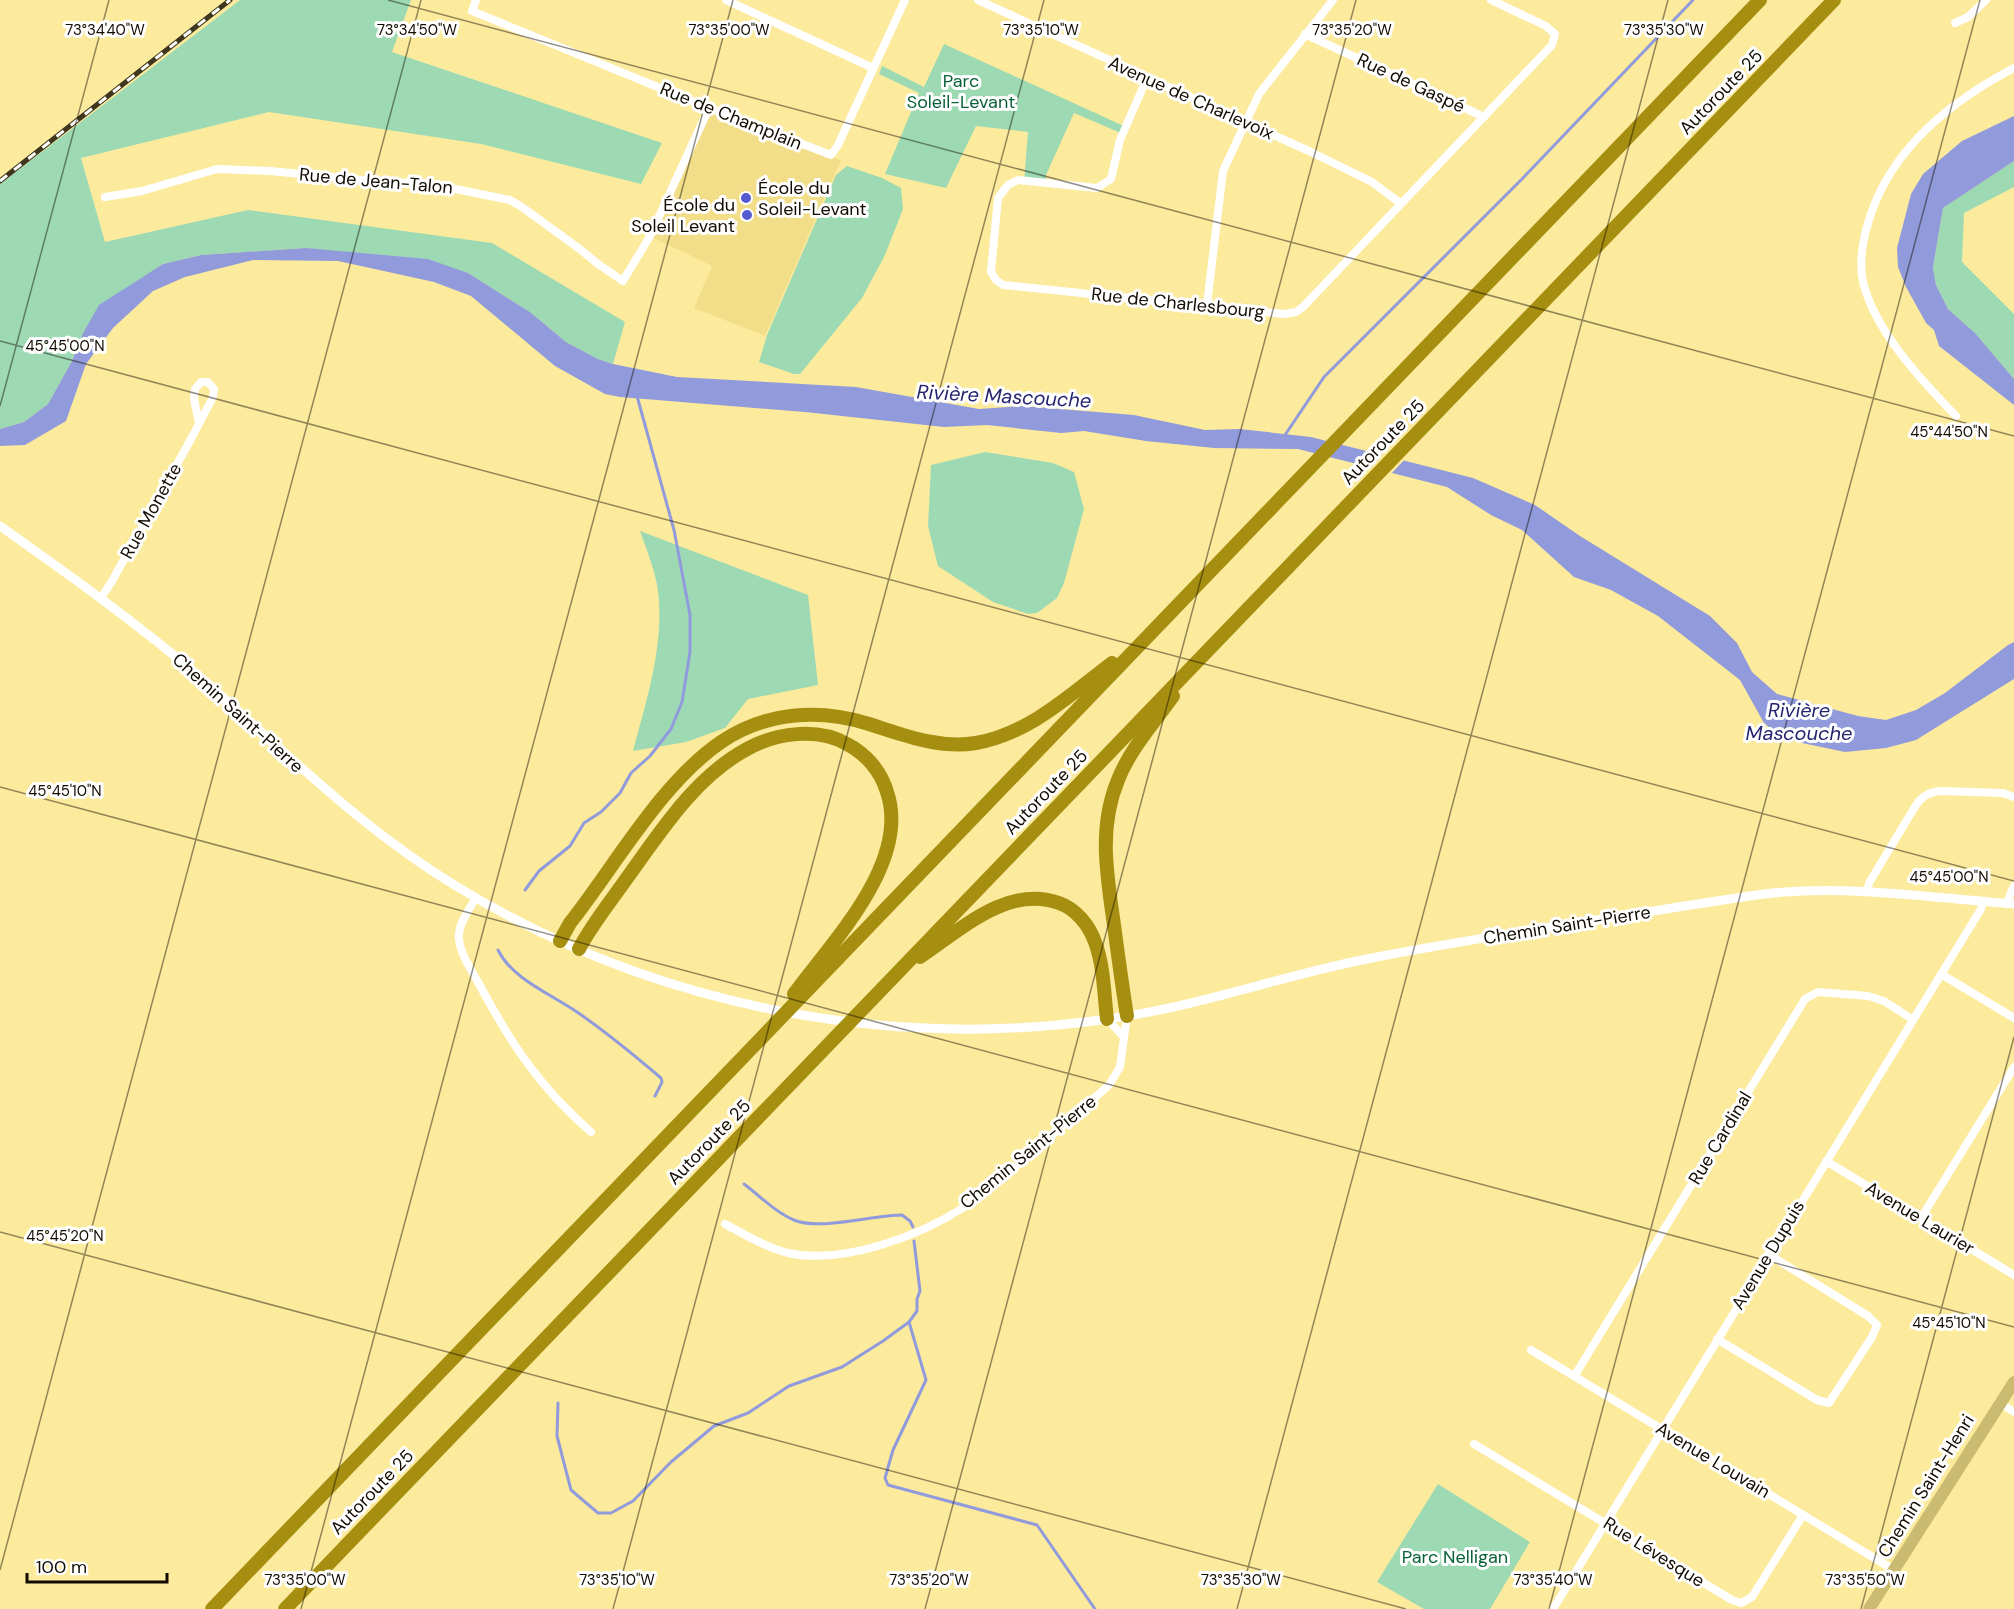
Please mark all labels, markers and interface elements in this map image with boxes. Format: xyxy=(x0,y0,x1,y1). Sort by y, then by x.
text: 73°34'40"W xyxy=(65,20,145,40)
text: 73°34'50"W xyxy=(377,20,457,40)
text: 73°35'00"W xyxy=(688,20,770,40)
text: 73°35'10"W xyxy=(1003,20,1079,40)
text: 73°35'20"W xyxy=(1312,20,1392,40)
text: 73°35'30"W xyxy=(1624,20,1704,40)
street label: Autoroute 25 xyxy=(1674,44,1768,140)
street label: Rue de Gaspé xyxy=(1353,48,1469,118)
street label: Avenue de Charlevoix xyxy=(1104,51,1278,145)
park label: Parc Soleil-Levant xyxy=(907,69,1015,114)
street label: Rue de Champlain xyxy=(656,77,806,155)
street label: Rue de Jean-Talon xyxy=(298,162,454,200)
place label: École du Soleil-Levant xyxy=(758,176,867,221)
marker: École du Soleil-Levant xyxy=(739,191,753,205)
place label: École du Soleil Levant xyxy=(631,193,735,238)
marker: École du Soleil Levant xyxy=(740,208,754,222)
street label: Rue de Charlesbourg xyxy=(1090,282,1266,324)
text: 45°45'00"N xyxy=(25,336,105,356)
water label: Rivière Mascouche xyxy=(916,378,1092,414)
street label: Autoroute 25 xyxy=(1336,394,1430,490)
text: 45°44'50"N xyxy=(1910,422,1988,442)
street label: Rue Monette xyxy=(115,459,187,563)
street label: Chemin Saint-Pierre xyxy=(167,648,309,778)
water label: Rivière Mascouche xyxy=(1746,697,1852,746)
street label: Autoroute 25 xyxy=(999,744,1093,840)
text: 45°45'10"N xyxy=(28,781,102,801)
text: 45°45'00"N xyxy=(1909,867,1989,887)
street label: Chemin Saint-Pierre xyxy=(1482,900,1652,950)
street label: Rue Cardinal xyxy=(1683,1087,1757,1189)
street label: Chemin Saint-Pierre xyxy=(955,1090,1101,1214)
street label: Autoroute 25 xyxy=(662,1094,756,1190)
street label: Avenue Laurier xyxy=(1861,1176,1979,1260)
street label: Avenue Dupuis xyxy=(1726,1196,1810,1314)
text: 45°45'20"N xyxy=(26,1226,104,1246)
text: 45°45'10"N xyxy=(1912,1313,1986,1333)
street label: Chemin Saint-Henri xyxy=(1872,1410,1980,1562)
street label: Avenue Louvain xyxy=(1651,1416,1775,1504)
street label: Autoroute 25 xyxy=(325,1444,419,1540)
street label: Rue Lévesque xyxy=(1599,1511,1709,1593)
park label: Parc Nelligan xyxy=(1402,1545,1508,1569)
scale bar xyxy=(27,1546,166,1584)
text: 100 m xyxy=(36,1555,87,1579)
text: 73°35'00"W xyxy=(264,1570,346,1590)
text: 73°35'10"W xyxy=(579,1570,655,1590)
text: 73°35'20"W xyxy=(889,1570,969,1590)
text: 73°35'30"W xyxy=(1201,1570,1281,1590)
text: 73°35'40"W xyxy=(1513,1570,1593,1590)
text: 73°35'50"W xyxy=(1825,1570,1905,1590)

